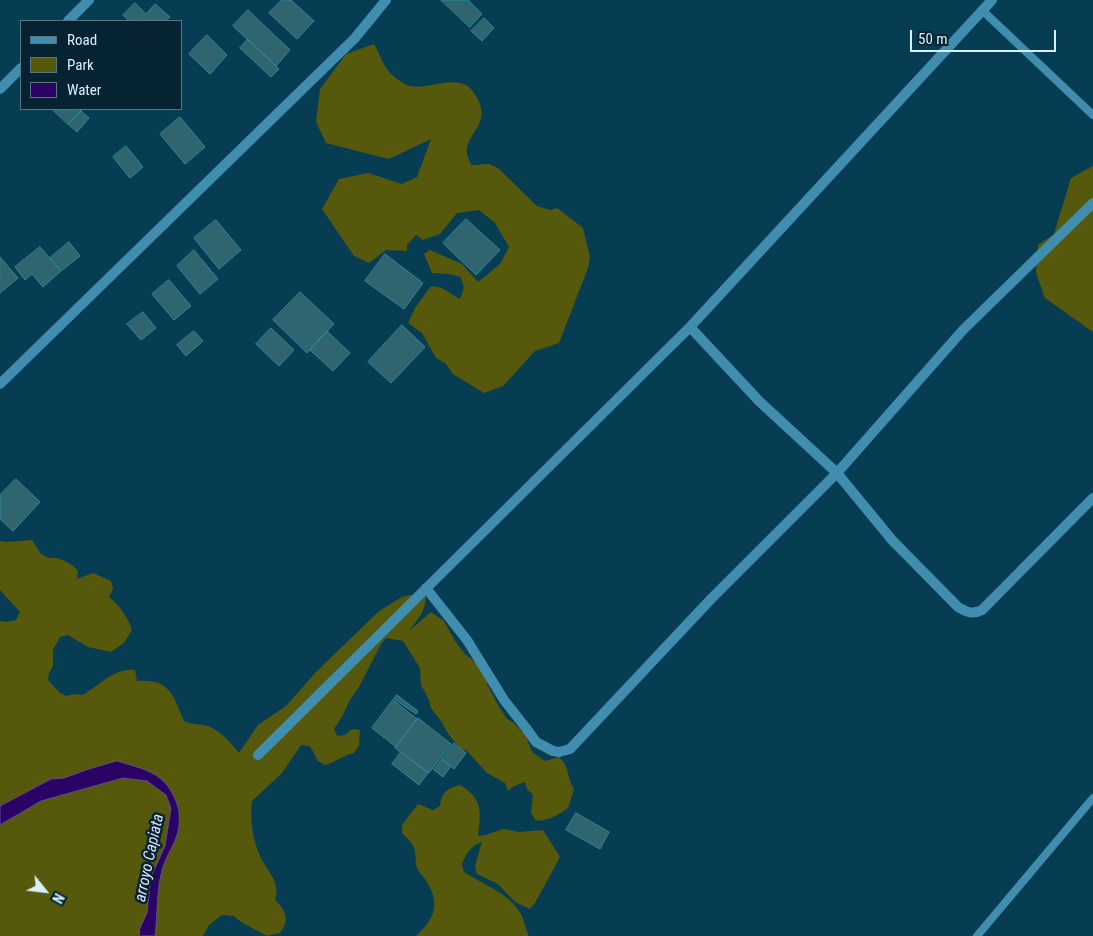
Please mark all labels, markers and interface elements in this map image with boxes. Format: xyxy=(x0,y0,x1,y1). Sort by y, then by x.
legend xyxy=(20,20,182,110)
scale bar xyxy=(913,20,1059,52)
text: 50 m xyxy=(918,30,948,48)
text: Road xyxy=(67,31,97,49)
text: Park xyxy=(67,56,94,74)
text: Water xyxy=(67,81,101,99)
water label: arroyo Capiata xyxy=(131,812,169,904)
north arrow xyxy=(20,866,70,916)
text: N xyxy=(49,891,67,906)

